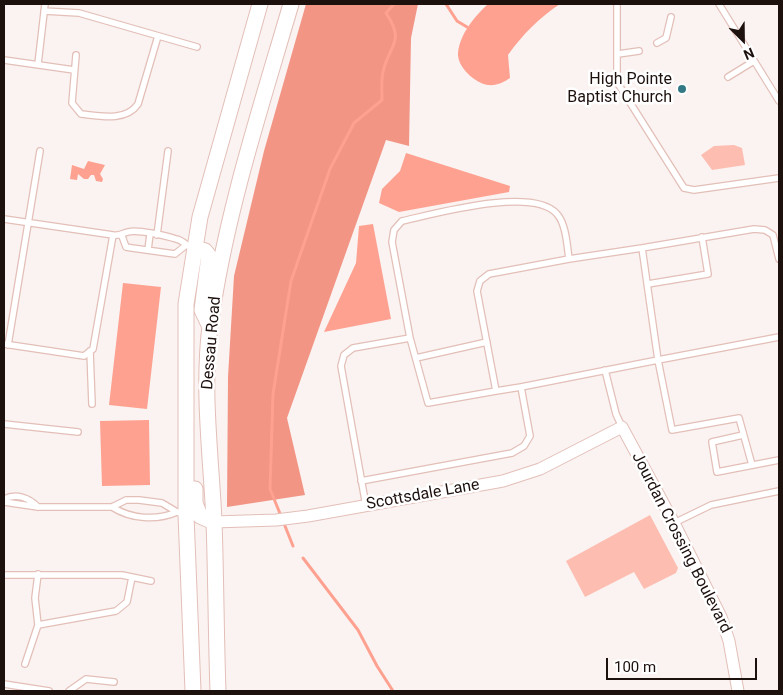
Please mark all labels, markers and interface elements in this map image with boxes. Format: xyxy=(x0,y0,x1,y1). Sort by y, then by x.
north arrow xyxy=(718,15,768,65)
text: N xyxy=(741,45,757,63)
place label: High Pointe Baptist Church xyxy=(567,70,672,108)
marker: High Pointe Baptist Church xyxy=(676,83,688,95)
street label: Dessau Road xyxy=(198,295,226,391)
street label: Jourdan Crossing Boulevard xyxy=(627,449,735,637)
street label: Scottsdale Lane xyxy=(365,476,481,514)
scale bar xyxy=(608,648,759,680)
text: 100 m xyxy=(614,658,656,676)

